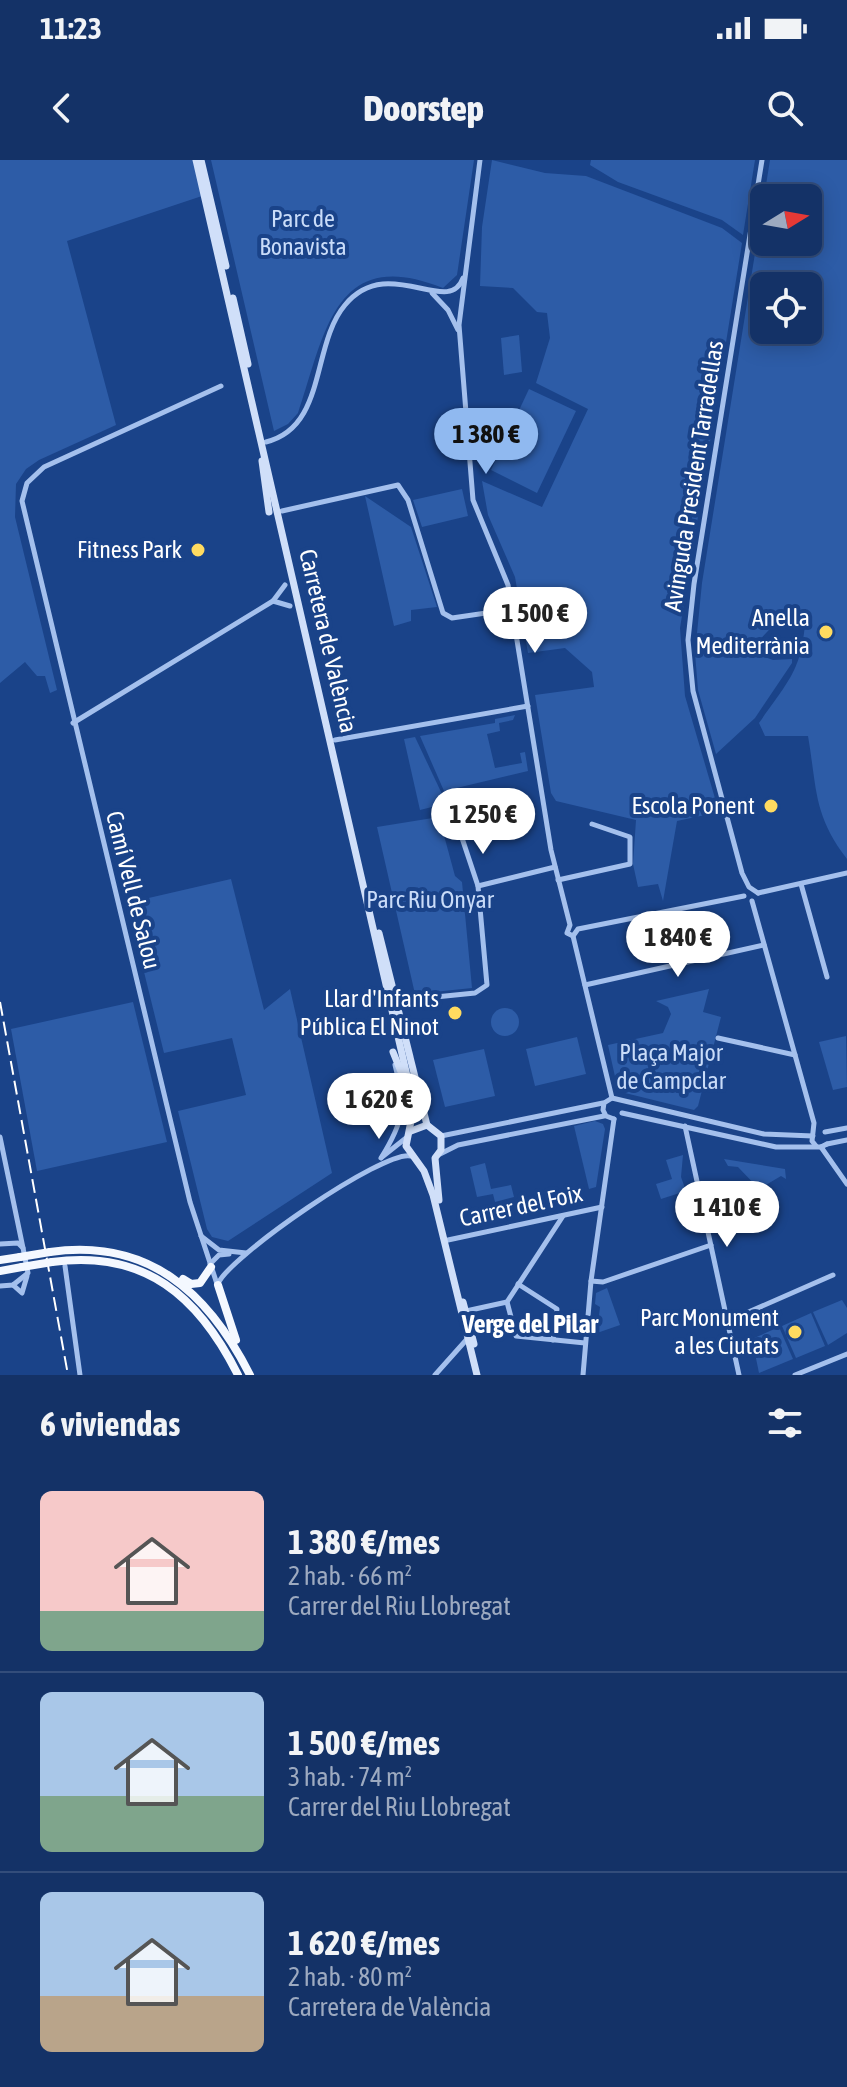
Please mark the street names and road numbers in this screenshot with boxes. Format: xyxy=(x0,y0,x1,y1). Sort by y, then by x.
street label: Avinguda President Tarradellas xyxy=(659,339,728,613)
street label: Carretera de València xyxy=(294,546,363,735)
street label: Camí Vell de Salou xyxy=(101,808,166,972)
street label: Carrer del Foix xyxy=(457,1179,585,1232)

